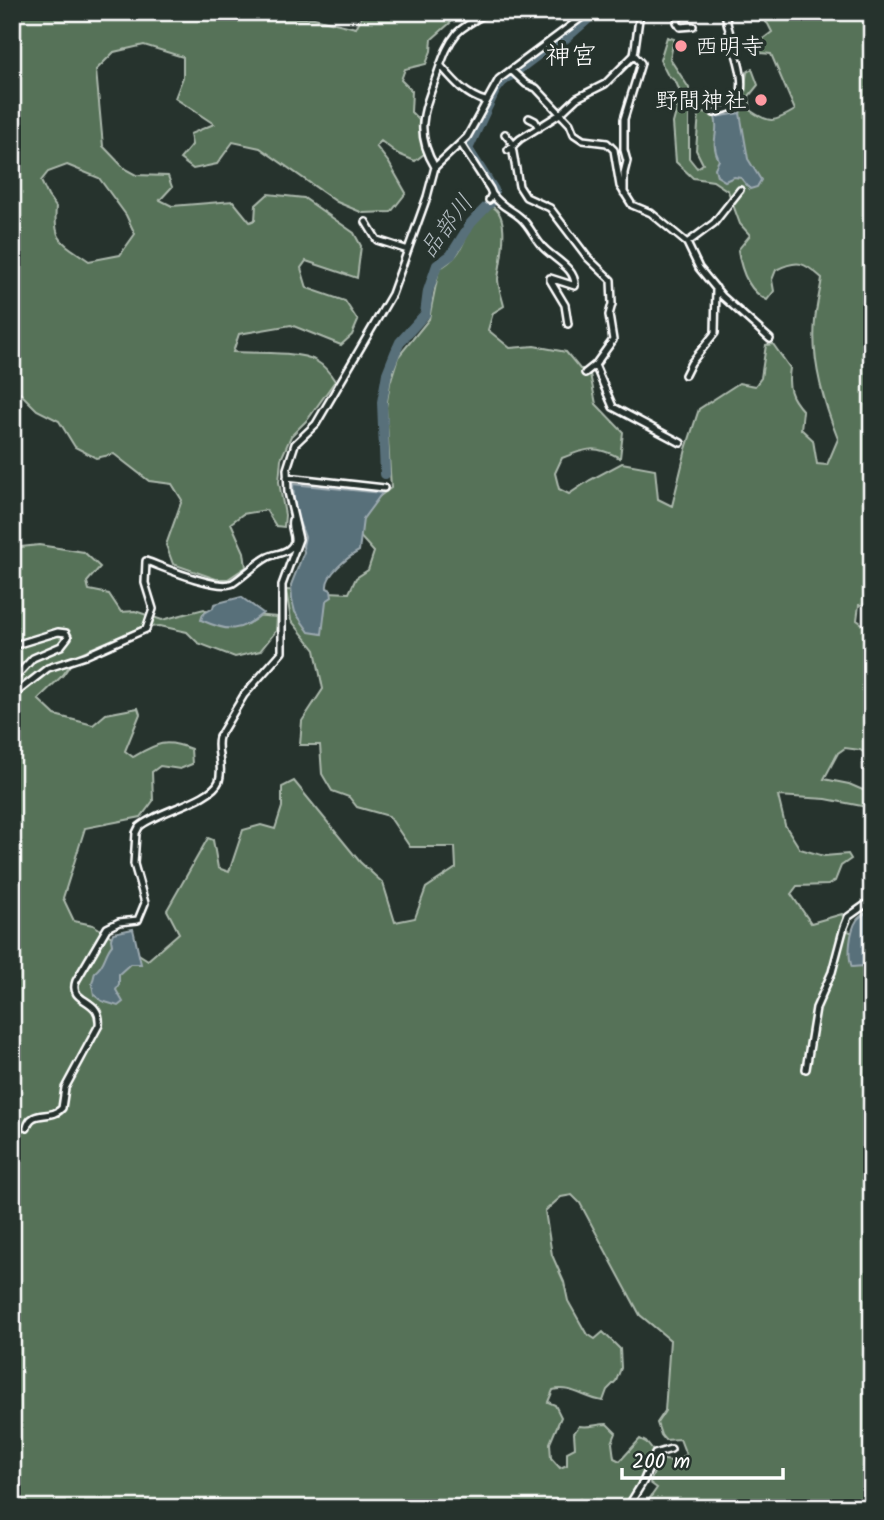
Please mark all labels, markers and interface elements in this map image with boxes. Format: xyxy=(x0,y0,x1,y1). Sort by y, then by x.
place label: 西明寺 xyxy=(695,30,764,66)
district label: 神宮 xyxy=(545,36,597,78)
marker: 西明寺 xyxy=(673,38,689,54)
place label: 野間神社 xyxy=(655,84,747,120)
marker: 野間神社 xyxy=(753,92,769,108)
water label: 品部川 xyxy=(410,186,484,267)
scale bar xyxy=(622,1436,782,1480)
text: 200 m xyxy=(632,1446,690,1479)

